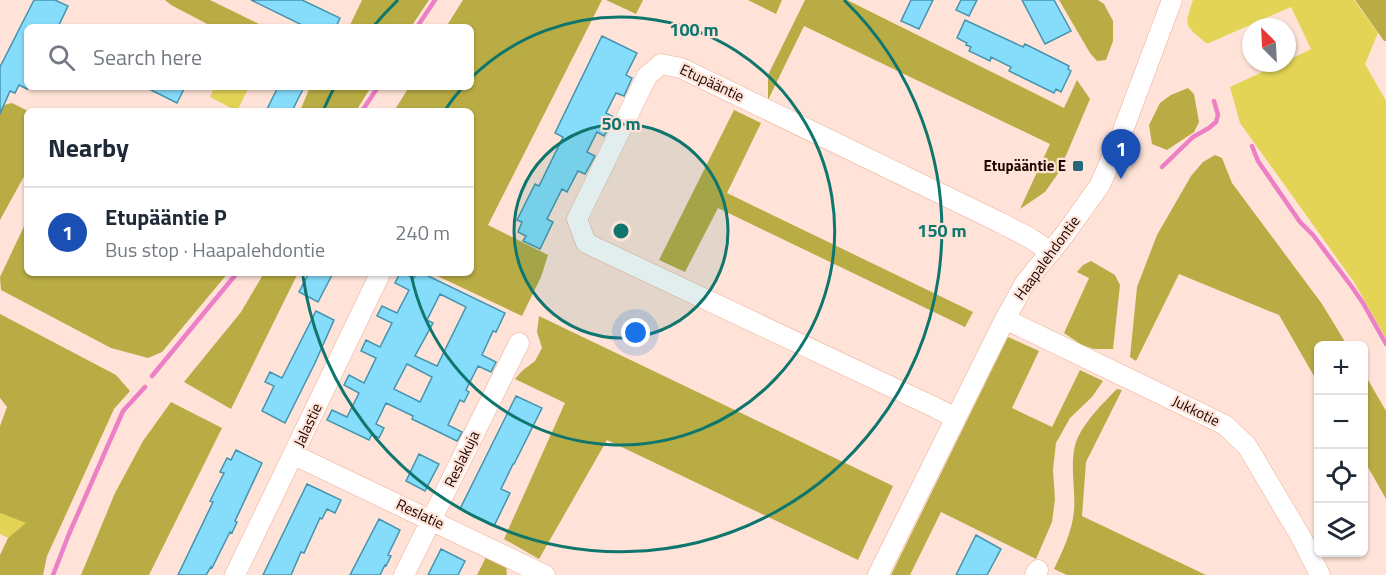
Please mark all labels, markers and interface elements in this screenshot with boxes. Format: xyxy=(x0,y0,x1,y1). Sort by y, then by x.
text: 100 m xyxy=(669,16,719,43)
north arrow xyxy=(1242,18,1296,72)
search box xyxy=(24,24,474,90)
text: Search here xyxy=(93,40,202,74)
icon: search xyxy=(45,41,78,74)
street label: Etupääntie xyxy=(676,58,748,107)
text: 50 m xyxy=(601,110,641,137)
text: Nearby xyxy=(48,128,129,167)
pin: 1 xyxy=(1102,130,1140,179)
place label: Etupääntie E xyxy=(984,154,1066,177)
marker: Etupääntie E xyxy=(1071,159,1085,173)
text: Etupääntie P xyxy=(105,200,227,234)
street label: Haapalehdontie xyxy=(1008,211,1085,305)
text: 1 xyxy=(62,217,73,248)
text: 240 m xyxy=(395,217,450,248)
text: 150 m xyxy=(917,217,967,244)
centre of rings xyxy=(611,221,631,241)
text: Bus stop · Haapalehdontie xyxy=(105,234,325,265)
your location xyxy=(621,318,650,347)
map controls xyxy=(1314,341,1368,557)
button: + xyxy=(1314,341,1368,395)
street label: Jukkotie xyxy=(1168,389,1224,432)
button: − xyxy=(1314,395,1368,449)
street label: Jalastie xyxy=(287,399,328,450)
street label: Reslakuja xyxy=(438,426,485,491)
button: locate xyxy=(1314,449,1368,503)
street label: Reslatie xyxy=(392,492,448,535)
button: layers xyxy=(1314,503,1368,557)

